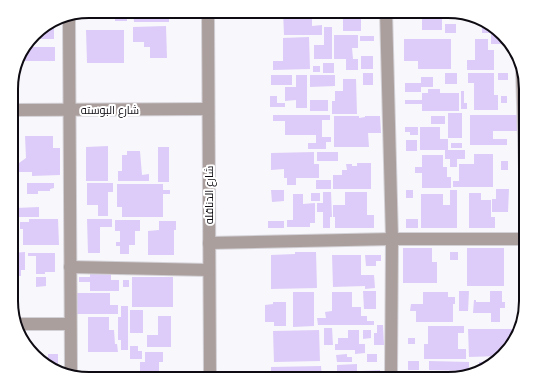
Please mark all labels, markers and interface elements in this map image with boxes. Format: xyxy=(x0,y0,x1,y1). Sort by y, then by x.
street label: شارع البوسته xyxy=(81,103,139,118)
street label: شارع الدناقله xyxy=(202,166,217,224)

